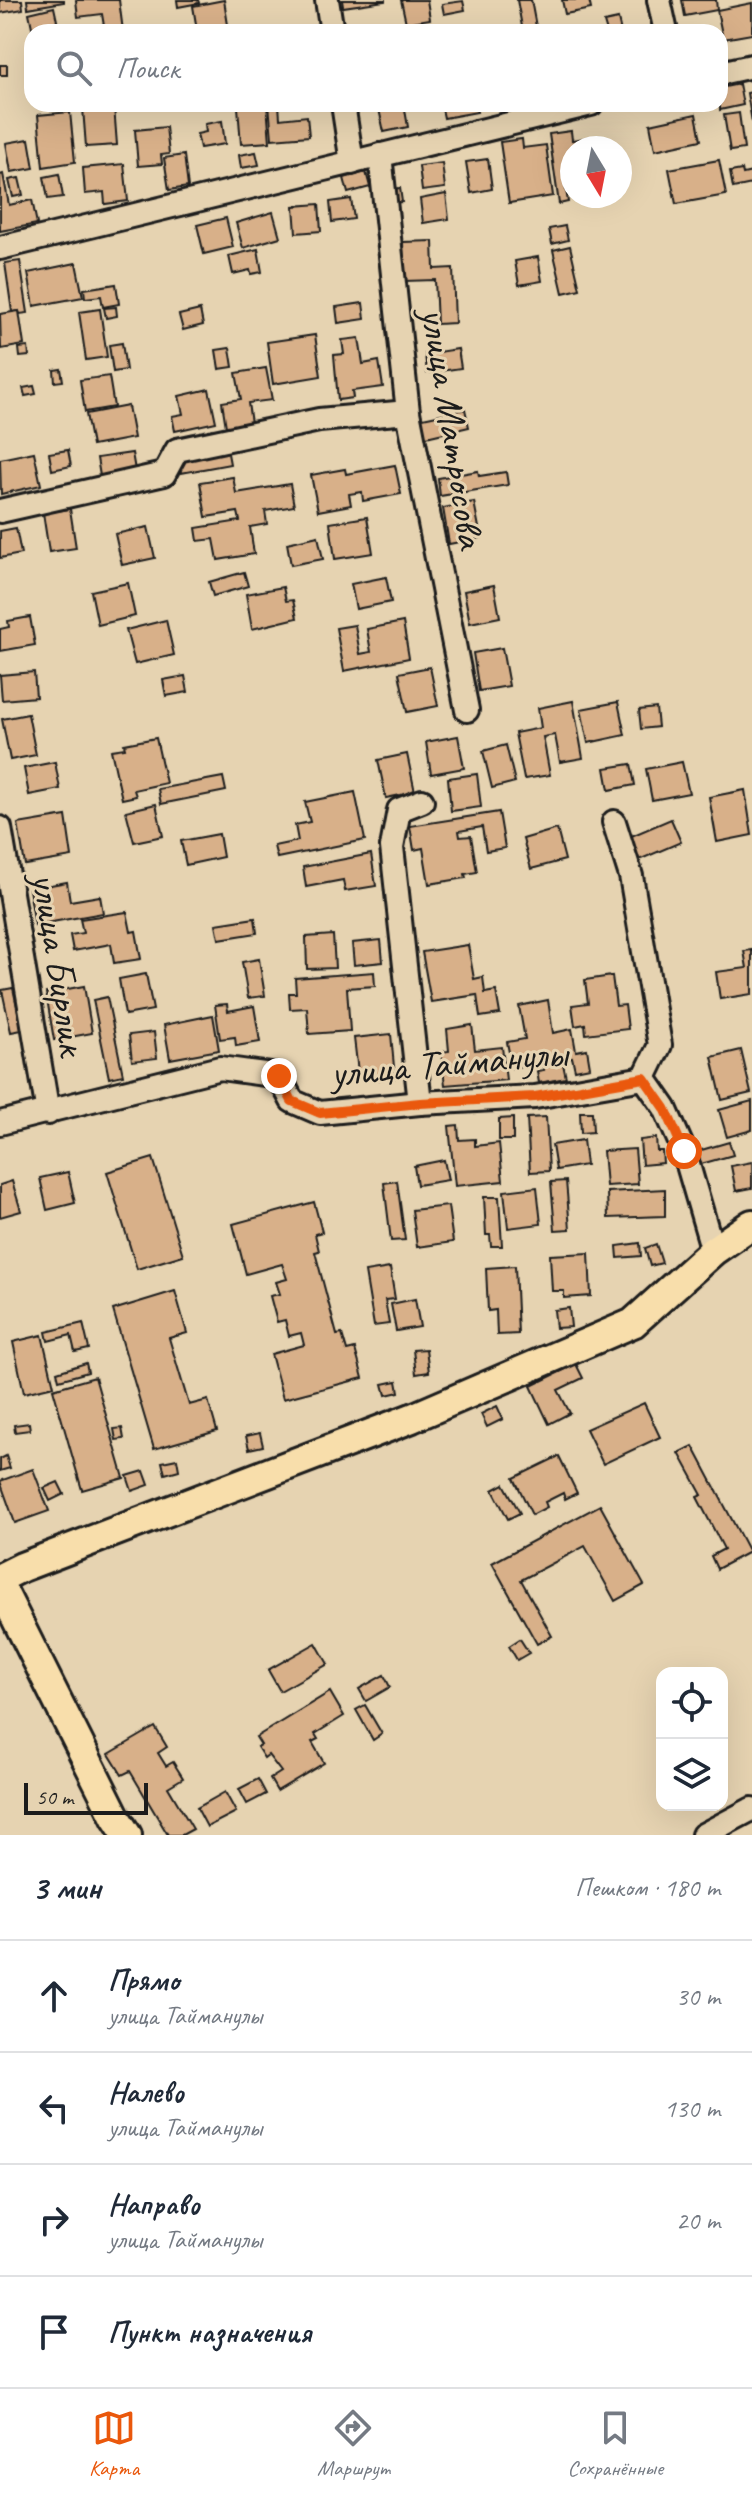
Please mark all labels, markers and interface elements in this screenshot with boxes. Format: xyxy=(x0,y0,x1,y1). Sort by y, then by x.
search box xyxy=(24,24,728,112)
icon: search xyxy=(52,46,96,90)
text: Поиск xyxy=(116,49,179,87)
north arrow xyxy=(560,136,632,208)
street label: улица Матросова xyxy=(409,302,497,554)
street label: улица Бирлик xyxy=(20,868,99,1062)
street label: улица Тайманулы xyxy=(327,1027,572,1098)
route end xyxy=(261,1058,297,1094)
route start xyxy=(666,1133,702,1169)
map controls xyxy=(656,1667,728,1811)
button: locate xyxy=(656,1667,728,1739)
button: layers xyxy=(656,1739,728,1811)
scale bar xyxy=(24,1779,148,1815)
text: 50 m xyxy=(36,1783,73,1811)
text: 3 мин xyxy=(32,1866,101,1909)
text: Пешком · 180 m xyxy=(575,1871,720,1904)
text: Прямо xyxy=(108,1961,179,1999)
icon: ahead xyxy=(32,1974,76,2018)
text: 30 m xyxy=(676,1980,720,2013)
text: улица Тайманулы xyxy=(108,1999,262,2032)
text: Налево xyxy=(108,2073,184,2111)
icon: left xyxy=(32,2086,76,2130)
text: 130 m xyxy=(664,2092,720,2125)
text: улица Тайманулы xyxy=(108,2111,262,2144)
text: Направо xyxy=(108,2185,200,2223)
icon: right xyxy=(32,2198,76,2242)
text: 20 m xyxy=(676,2204,720,2237)
text: улица Тайманулы xyxy=(108,2223,262,2256)
icon: arrive xyxy=(32,2310,76,2354)
text: Пункт назначения xyxy=(108,2313,311,2351)
tab: Карта xyxy=(89,2406,139,2482)
tab: Маршрут xyxy=(317,2406,390,2482)
tab: Сохранённые xyxy=(568,2406,663,2482)

